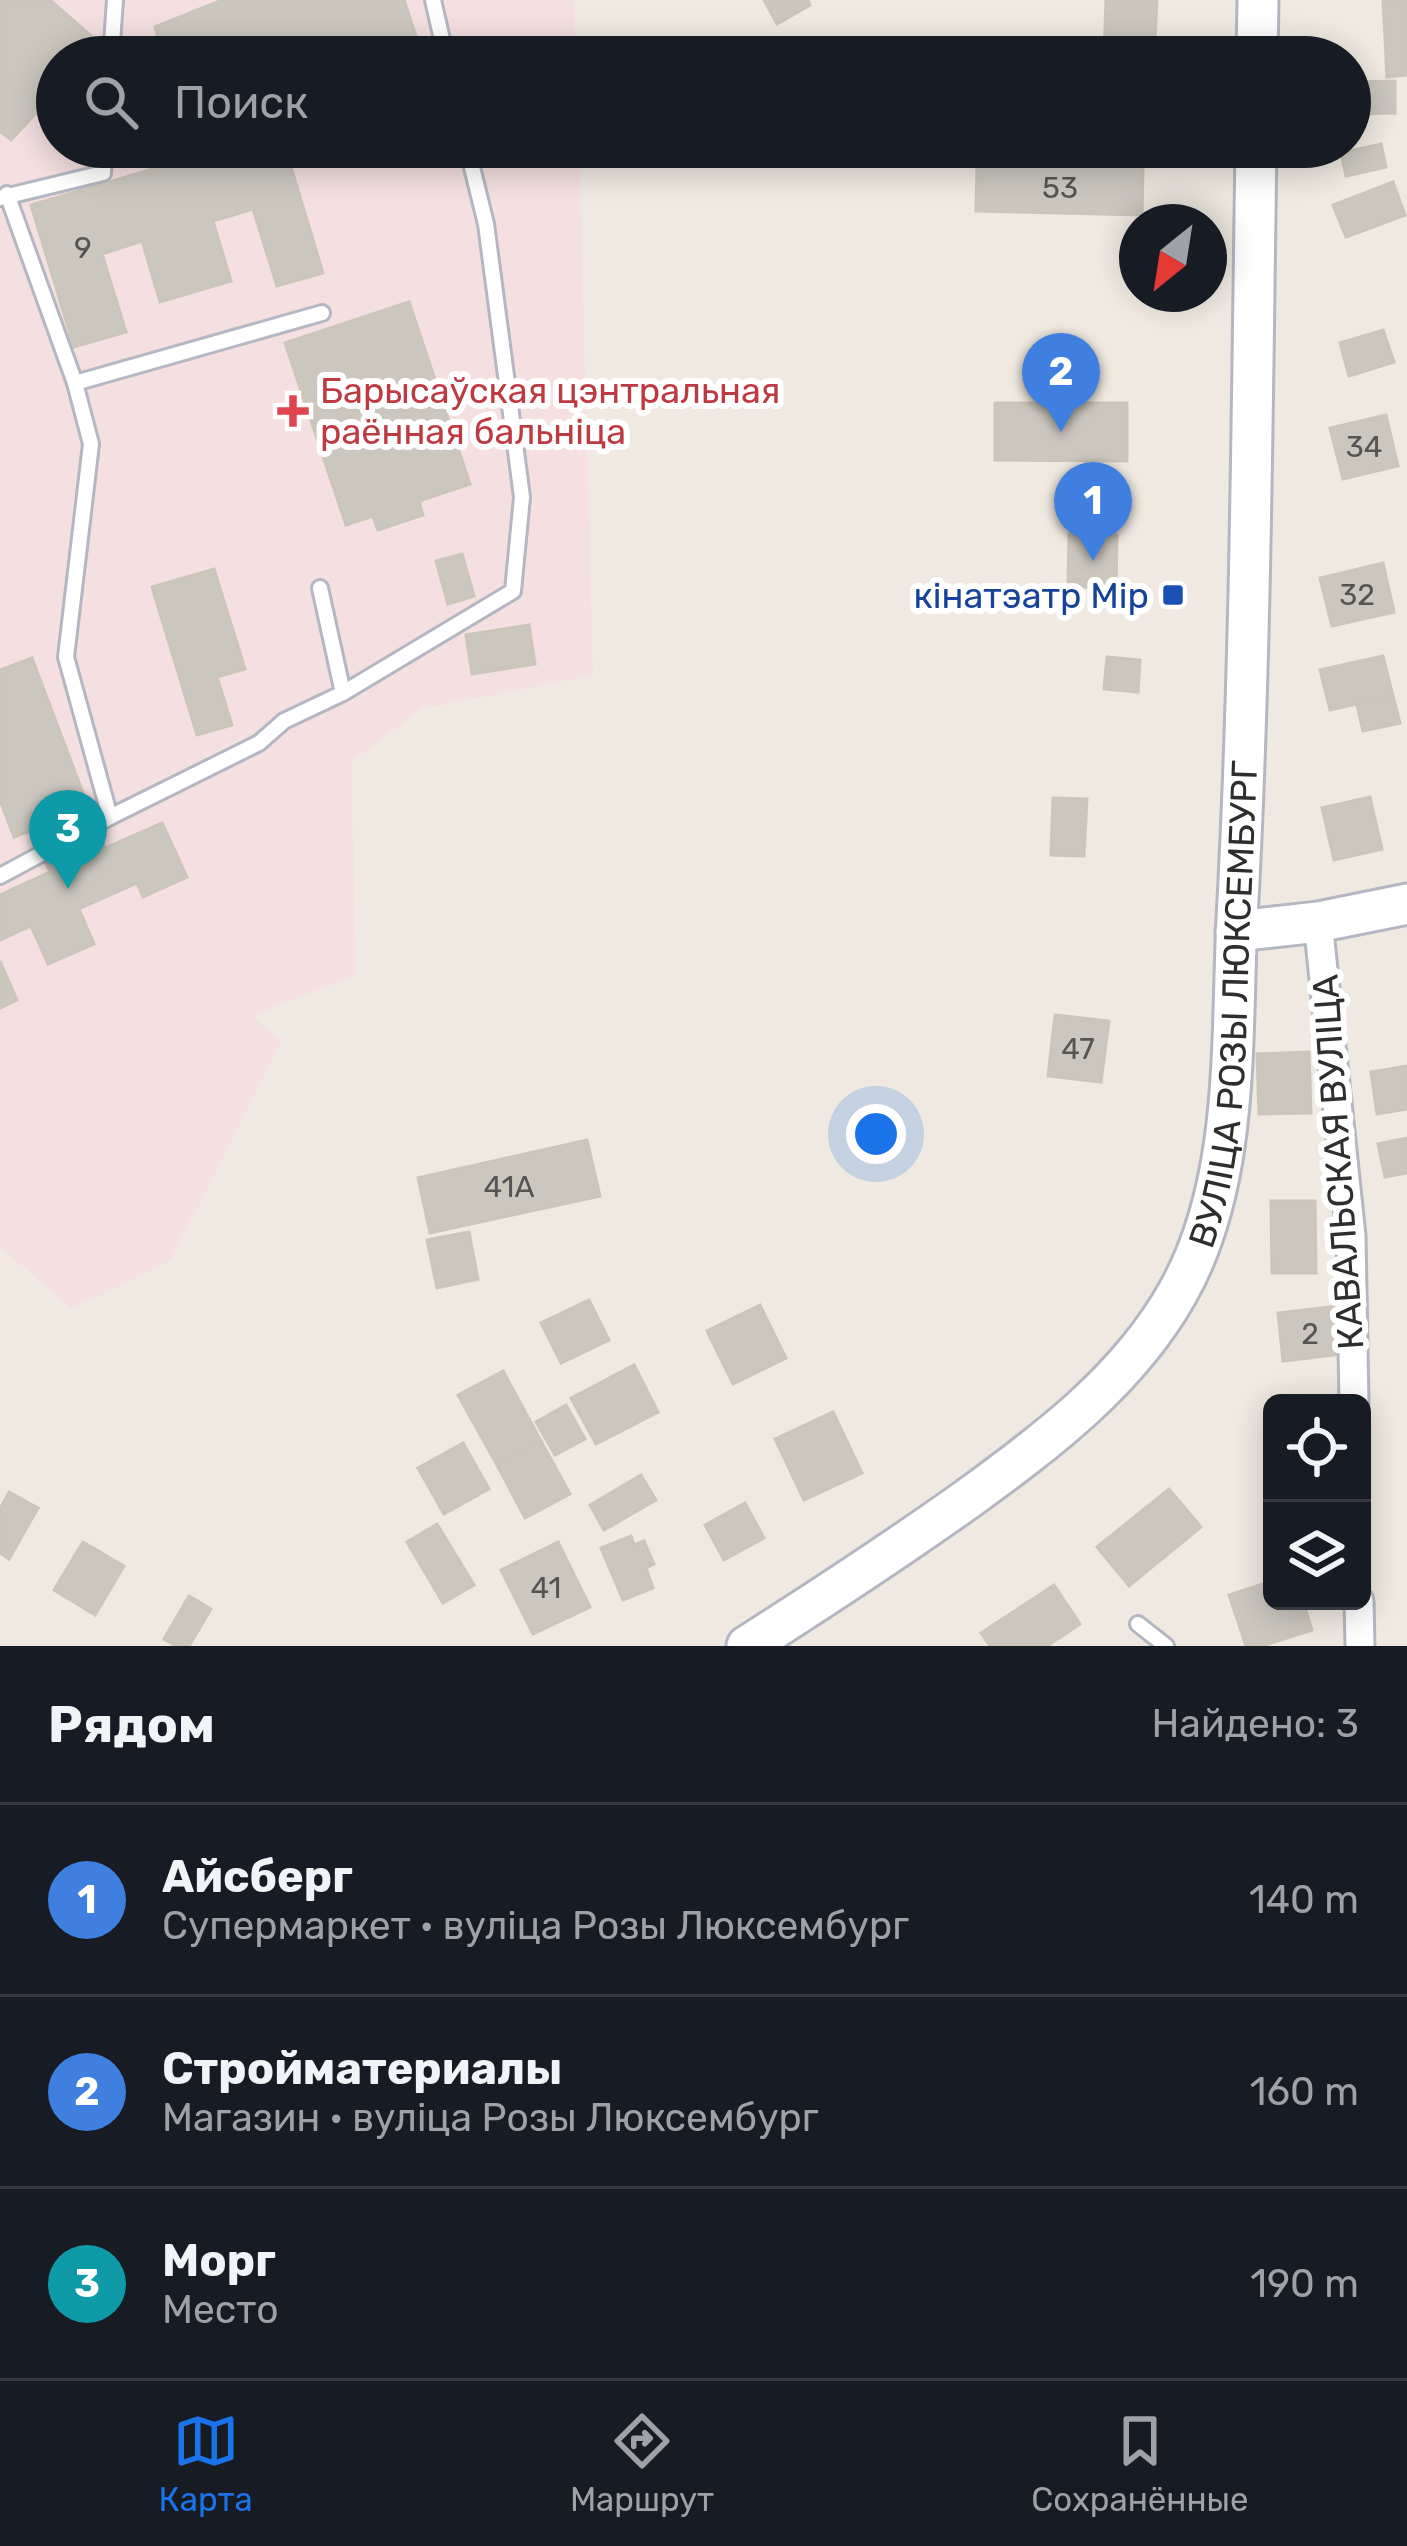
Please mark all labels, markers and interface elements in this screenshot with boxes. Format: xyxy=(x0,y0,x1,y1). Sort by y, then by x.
search box xyxy=(36,36,1371,168)
icon: search xyxy=(78,69,144,135)
text: Поиск xyxy=(174,76,308,129)
house number: 53 xyxy=(1042,170,1078,206)
north arrow xyxy=(1119,204,1227,312)
house number: 9 xyxy=(74,230,92,266)
pin: 2 xyxy=(1022,333,1100,432)
place label: Барысаўская цэнтральная раённая бальніца xyxy=(320,369,780,453)
marker: Барысаўская цэнтральная раённая бальніца xyxy=(277,395,309,427)
house number: 34 xyxy=(1346,429,1382,465)
pin: 1 xyxy=(1054,462,1132,561)
place label: кінатэатр Мір xyxy=(913,574,1149,617)
house number: 32 xyxy=(1339,577,1375,613)
marker: кінатэатр Мір xyxy=(1160,582,1186,608)
street label: ВУЛІЦА РОЗЫ ЛЮКСЕМБУРГ xyxy=(1179,760,1266,1253)
pin: 3 xyxy=(29,790,107,889)
street label: КАВАЛЬСКАЯ ВУЛІЦА xyxy=(1303,973,1373,1351)
house number: 47 xyxy=(1061,1031,1095,1067)
your location xyxy=(846,1104,906,1164)
house number: 41А xyxy=(484,1169,534,1205)
house number: 2 xyxy=(1301,1316,1319,1352)
map controls xyxy=(1263,1394,1371,1610)
button: locate xyxy=(1263,1394,1371,1502)
button: layers xyxy=(1263,1502,1371,1610)
house number: 41 xyxy=(531,1570,561,1606)
text: Рядом xyxy=(48,1694,215,1755)
text: Найдено: 3 xyxy=(1152,1701,1359,1747)
text: Айсберг xyxy=(162,1850,353,1903)
text: 1 xyxy=(77,1877,97,1923)
text: 140 m xyxy=(1249,1877,1359,1923)
text: Супермаркет · вуліца Розы Люксембург xyxy=(162,1903,909,1949)
text: Стройматериалы xyxy=(162,2042,562,2095)
text: 2 xyxy=(74,2069,100,2115)
text: 160 m xyxy=(1250,2069,1359,2115)
text: Магазин · вуліца Розы Люксембург xyxy=(162,2095,819,2141)
text: Морг xyxy=(162,2234,276,2287)
text: 3 xyxy=(74,2261,100,2307)
text: 190 m xyxy=(1250,2261,1359,2307)
text: Место xyxy=(162,2287,279,2333)
tab: Карта xyxy=(159,2408,253,2519)
tab: Маршрут xyxy=(570,2408,714,2519)
tab: Сохранённые xyxy=(1031,2408,1248,2519)

